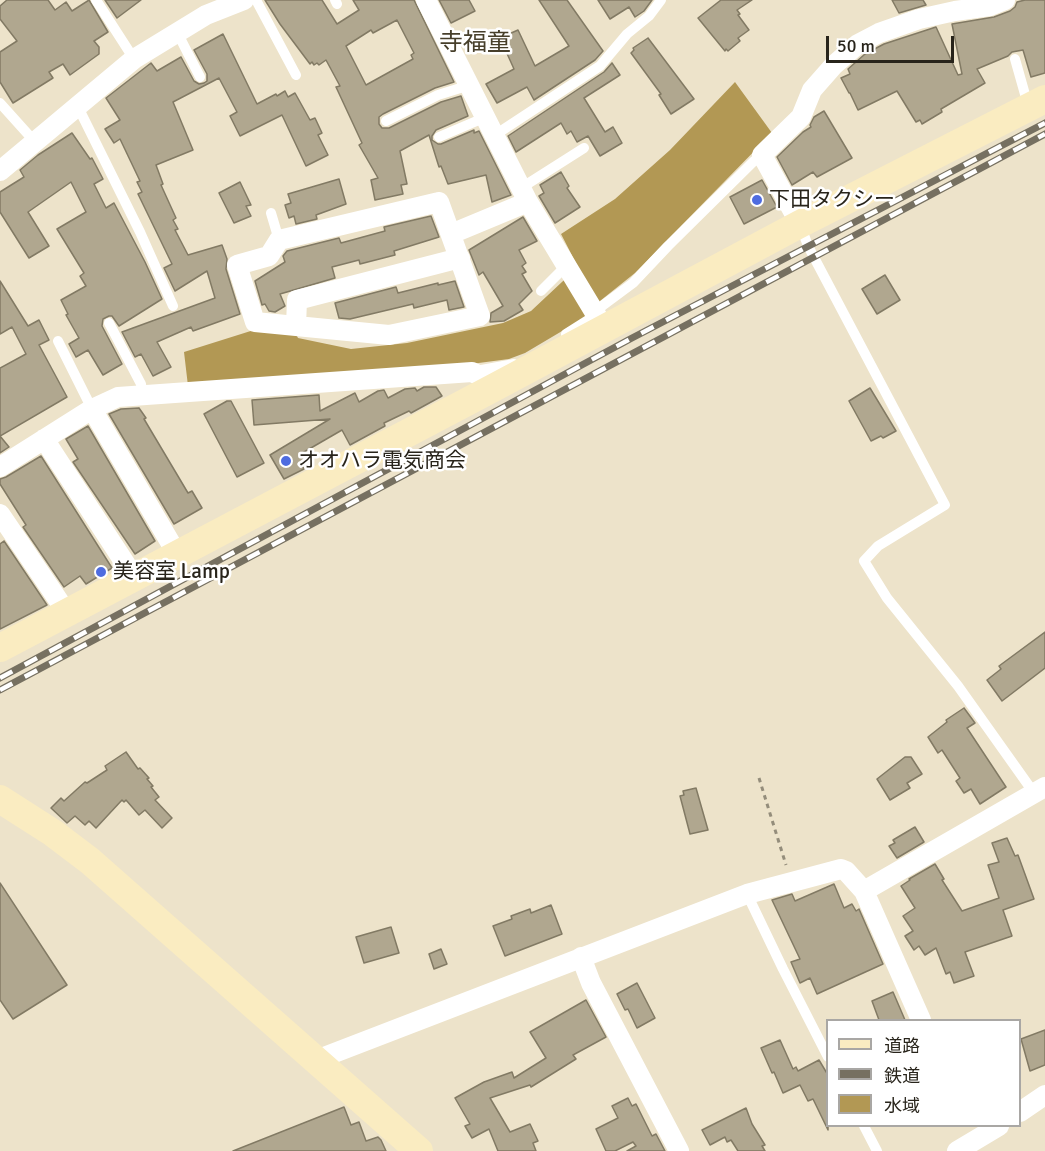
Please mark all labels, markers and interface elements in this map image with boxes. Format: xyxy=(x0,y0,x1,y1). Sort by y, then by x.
scale bar xyxy=(829,24,956,62)
district label: 寺福童 xyxy=(439,30,511,58)
text: 50 m xyxy=(837,35,875,57)
place label: 下田タクシー xyxy=(769,187,895,213)
marker: 下田タクシー xyxy=(750,193,764,207)
place label: オオハラ電気商会 xyxy=(298,448,466,474)
marker: オオハラ電気商会 xyxy=(279,454,293,468)
place label: 美容室 Lamp xyxy=(113,559,230,585)
marker: 美容室 Lamp xyxy=(94,565,108,579)
legend xyxy=(826,1019,1021,1127)
text: 道路 xyxy=(884,1035,920,1057)
text: 鉄道 xyxy=(884,1065,920,1087)
text: 水域 xyxy=(884,1095,920,1117)

